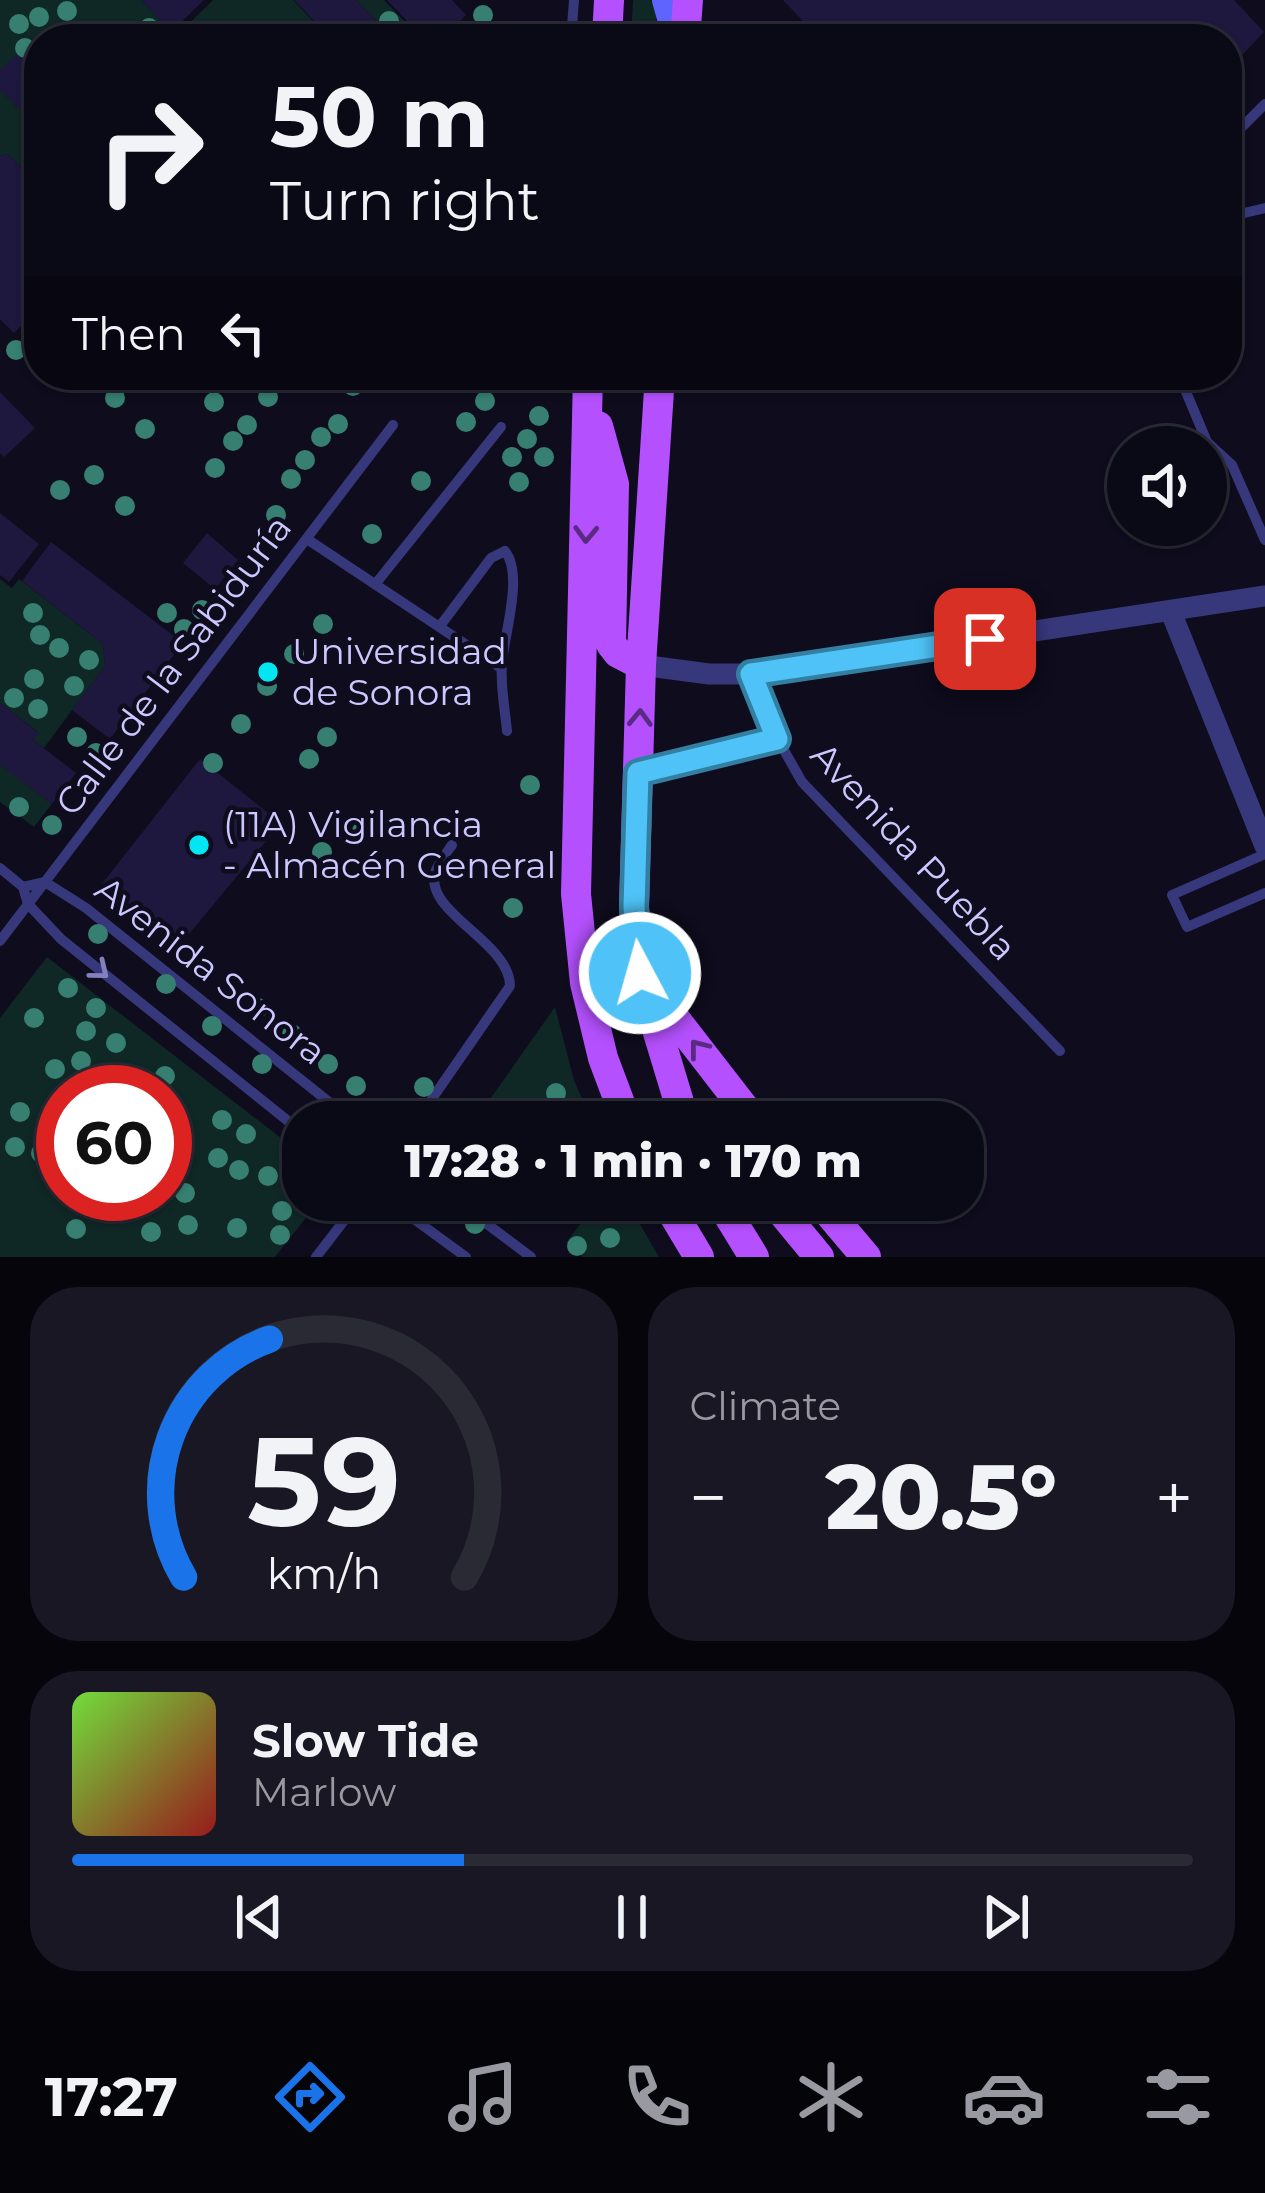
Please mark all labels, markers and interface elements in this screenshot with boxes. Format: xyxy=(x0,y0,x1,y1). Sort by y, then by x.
text: 50 m xyxy=(270,66,489,168)
icon: right xyxy=(72,72,228,228)
text: Turn right xyxy=(270,168,540,234)
icon: left xyxy=(210,300,276,366)
text: Then xyxy=(72,306,186,361)
map controls xyxy=(1107,426,1227,546)
button: sound xyxy=(1107,426,1227,546)
street label: Calle de la Sabiduría xyxy=(46,506,300,824)
one-way arrow xyxy=(573,525,599,544)
pin xyxy=(934,588,1036,690)
icon: arrive xyxy=(952,606,1018,672)
place label: Universidad de Sonora xyxy=(292,629,507,714)
marker: Universidad de Sonora xyxy=(255,659,281,685)
one-way arrow xyxy=(626,708,652,727)
street label: Avenida Puebla xyxy=(802,733,1026,969)
place label: (11A) Vigilancia - Almacén General xyxy=(223,802,556,887)
marker: (11A) Vigilancia - Almacén General xyxy=(186,832,212,858)
street label: Avenida Sonora xyxy=(87,866,335,1074)
position arrow xyxy=(577,910,703,1036)
one-way arrow xyxy=(87,957,109,978)
one-way arrow xyxy=(690,1039,712,1061)
speed limit sign: 60 xyxy=(36,1065,192,1221)
text: 17:28 · 1 min · 170 m xyxy=(404,1133,862,1188)
text: Climate xyxy=(690,1382,841,1430)
text: 59 xyxy=(247,1405,401,1557)
text: 20.5° xyxy=(825,1442,1057,1552)
text: − xyxy=(690,1457,727,1538)
text: + xyxy=(1155,1457,1193,1538)
text: km/h xyxy=(267,1547,381,1600)
text: Slow Tide xyxy=(252,1713,479,1768)
text: Marlow xyxy=(252,1768,396,1816)
icon: previous xyxy=(226,1884,292,1950)
icon: pause xyxy=(599,1884,665,1950)
icon: next xyxy=(973,1884,1039,1950)
icon: directions xyxy=(268,2055,352,2139)
icon: music xyxy=(441,2055,525,2139)
icon: phone xyxy=(615,2055,699,2139)
icon: climate xyxy=(789,2055,873,2139)
icon: car xyxy=(962,2055,1046,2139)
icon: filters xyxy=(1136,2055,1220,2139)
text: 17:27 xyxy=(45,2064,178,2130)

